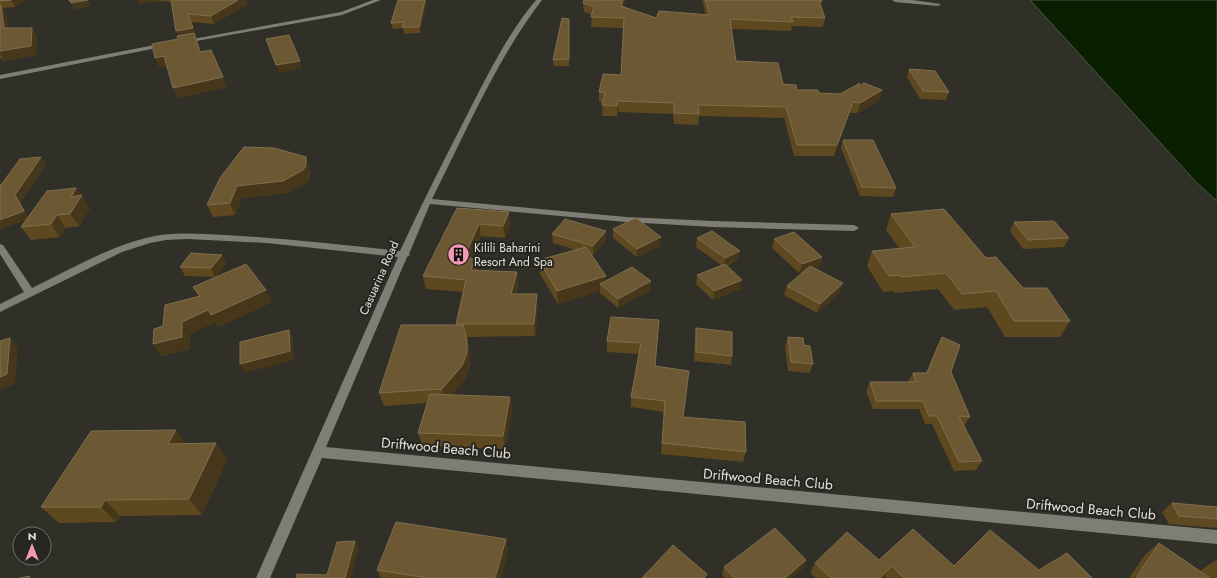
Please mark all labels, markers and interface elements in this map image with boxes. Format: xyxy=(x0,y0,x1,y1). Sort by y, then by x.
street label: Casuarina Road xyxy=(355,238,403,318)
place label: Kilili Baharini Resort And Spa xyxy=(474,239,553,271)
building icon: Kilili Baharini Resort And Spa xyxy=(445,242,471,268)
street label: Driftwood Beach Club xyxy=(380,432,512,464)
street label: Driftwood Beach Club xyxy=(702,463,834,495)
street label: Driftwood Beach Club xyxy=(1025,493,1157,525)
north arrow xyxy=(12,526,52,566)
text: N xyxy=(28,528,36,544)

